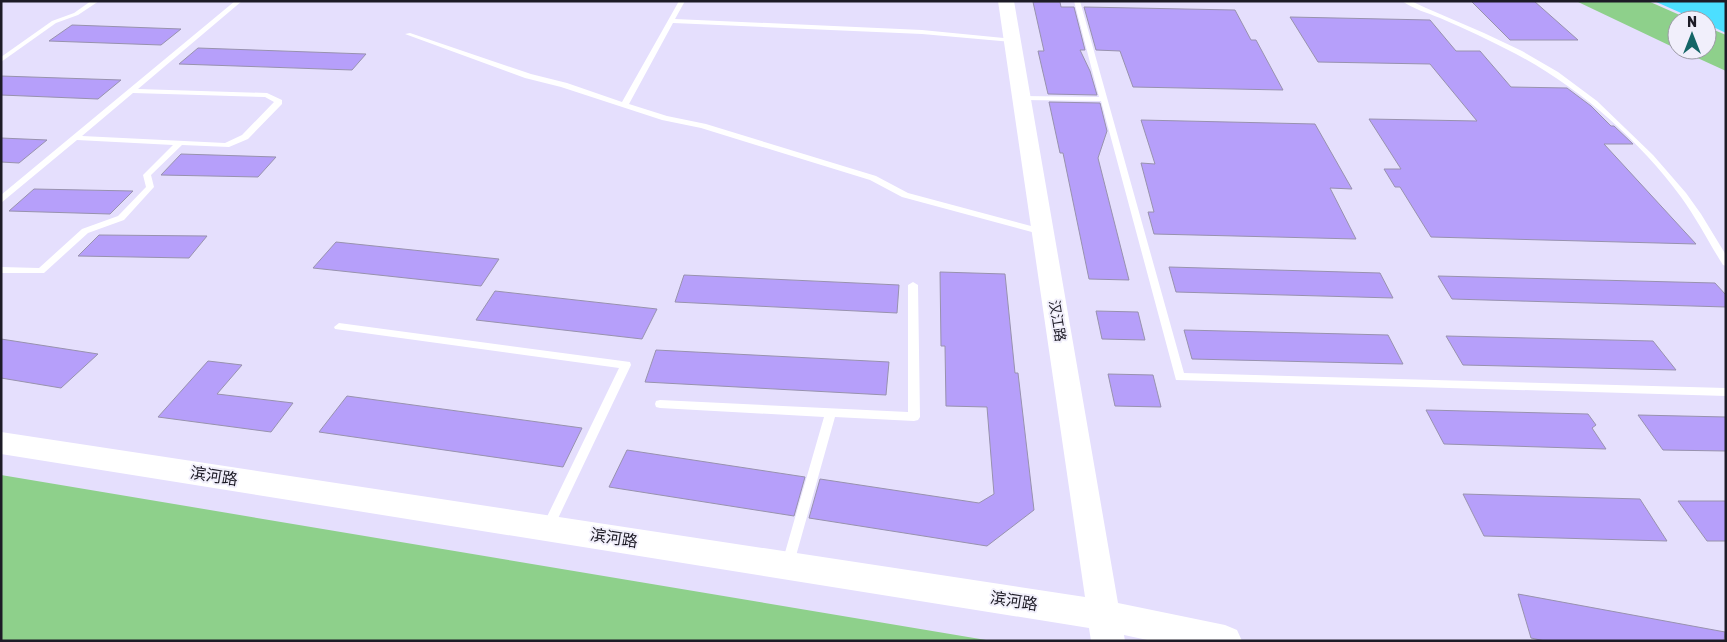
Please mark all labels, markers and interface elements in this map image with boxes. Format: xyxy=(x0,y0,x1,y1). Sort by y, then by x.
north arrow xyxy=(1667,10,1717,60)
text: N xyxy=(1687,14,1697,31)
street label: 汉江路 xyxy=(1045,299,1069,343)
street label: 滨河路 xyxy=(189,463,239,489)
street label: 滨河路 xyxy=(589,525,639,551)
street label: 滨河路 xyxy=(989,588,1039,614)

